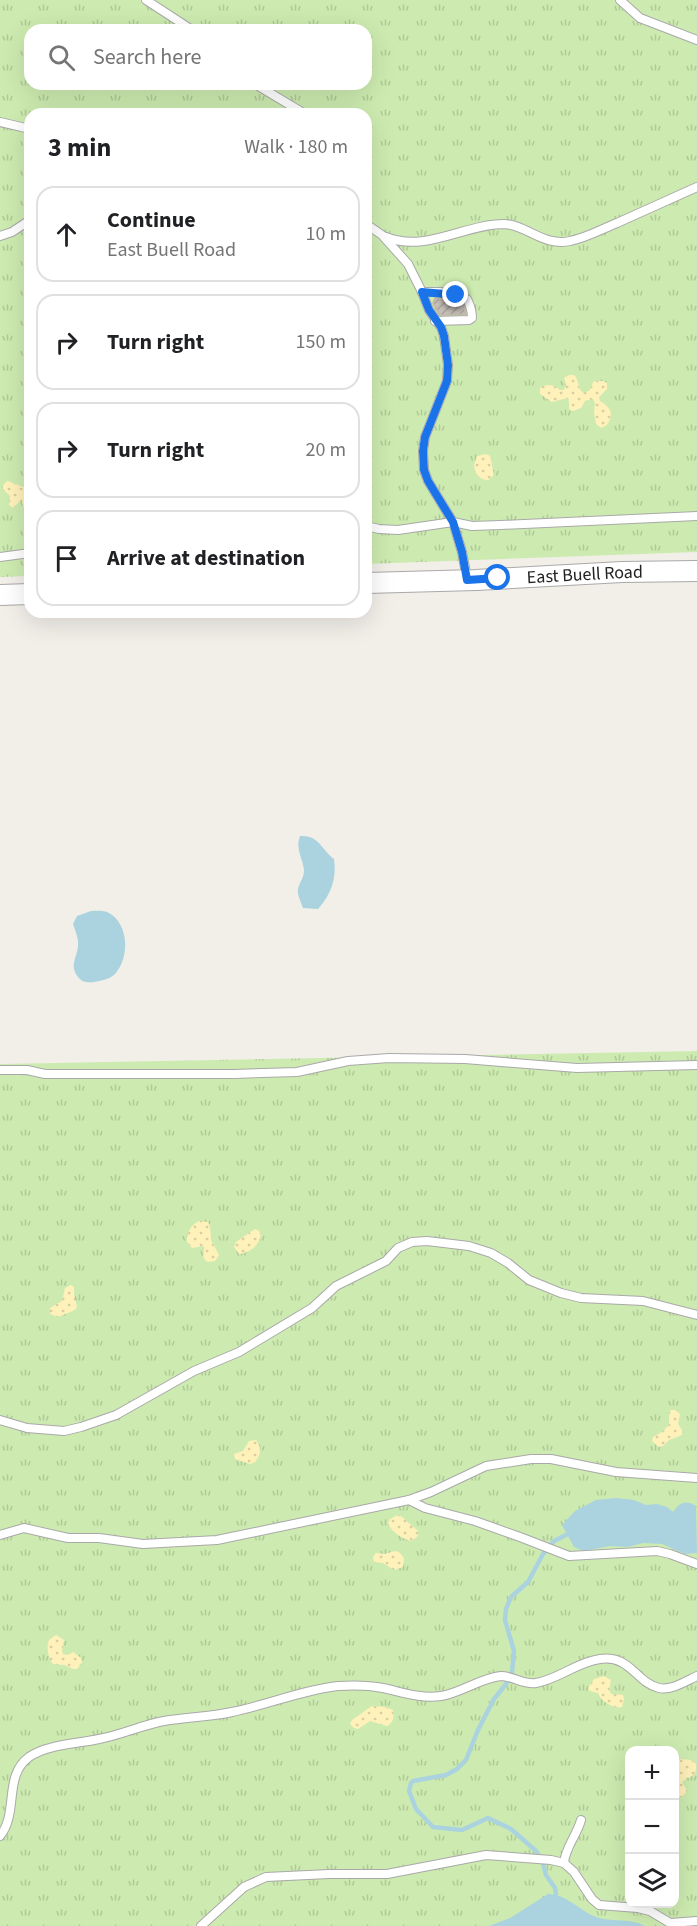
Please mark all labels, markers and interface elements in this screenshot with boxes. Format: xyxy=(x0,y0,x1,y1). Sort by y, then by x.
search box xyxy=(24,24,372,90)
icon: search xyxy=(45,41,78,74)
text: Search here xyxy=(93,41,201,73)
text: 3 min xyxy=(48,129,111,166)
text: Walk · 180 m xyxy=(244,133,348,161)
text: Continue xyxy=(107,204,196,236)
icon: ahead xyxy=(50,218,83,251)
text: 10 m xyxy=(306,220,346,248)
text: East Buell Road xyxy=(107,236,236,264)
route end xyxy=(442,281,468,307)
icon: right xyxy=(50,326,83,359)
text: Turn right xyxy=(107,326,204,358)
text: 150 m xyxy=(296,328,346,356)
icon: right xyxy=(50,434,83,467)
text: Turn right xyxy=(107,434,204,466)
text: 20 m xyxy=(306,436,346,464)
icon: arrive xyxy=(50,542,83,575)
text: Arrive at destination xyxy=(107,542,305,574)
street label: East Buell Road xyxy=(526,559,643,590)
route start xyxy=(484,564,510,590)
map controls xyxy=(625,1746,679,1908)
button: + xyxy=(625,1746,679,1800)
button: − xyxy=(625,1800,679,1854)
button: layers xyxy=(625,1854,679,1908)

